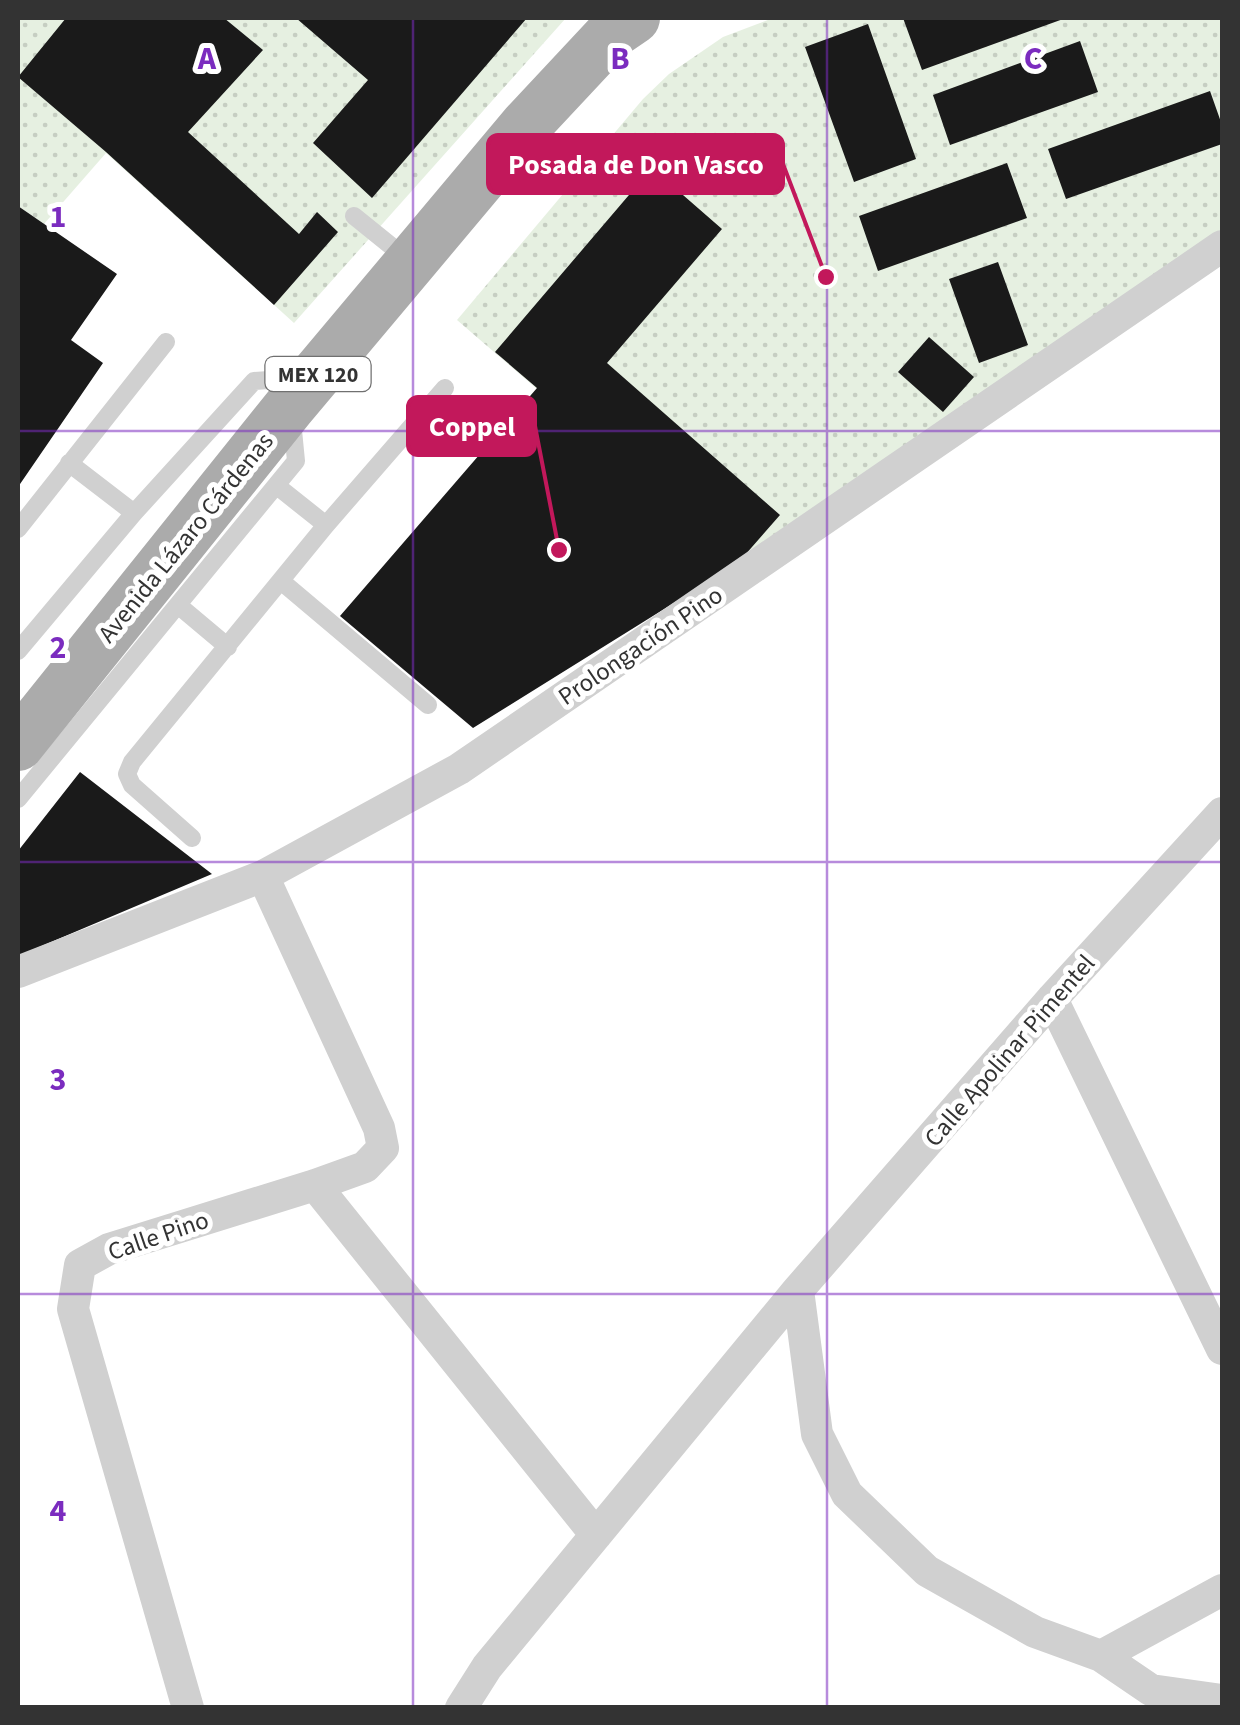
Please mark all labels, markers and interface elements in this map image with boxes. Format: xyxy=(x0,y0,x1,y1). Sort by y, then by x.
text: A xyxy=(197,36,217,82)
text: B xyxy=(610,36,630,82)
text: C xyxy=(1024,36,1042,82)
callout: Posada de Don Vasco xyxy=(488,135,783,193)
text: Posada de Don Vasco xyxy=(508,145,764,185)
text: 1 xyxy=(50,194,66,240)
road number: MEX 120 xyxy=(266,357,370,391)
callout: Coppel xyxy=(408,397,535,455)
text: Coppel xyxy=(429,407,515,447)
street label: Avenida Lázaro Cárdenas xyxy=(90,425,282,651)
street label: Prolongación Pino xyxy=(551,577,730,714)
text: 2 xyxy=(50,625,66,671)
street label: Calle Apolinar Pimentel xyxy=(916,947,1104,1155)
text: 3 xyxy=(50,1057,66,1103)
street label: Calle Pino xyxy=(103,1202,214,1270)
text: 4 xyxy=(50,1488,67,1534)

